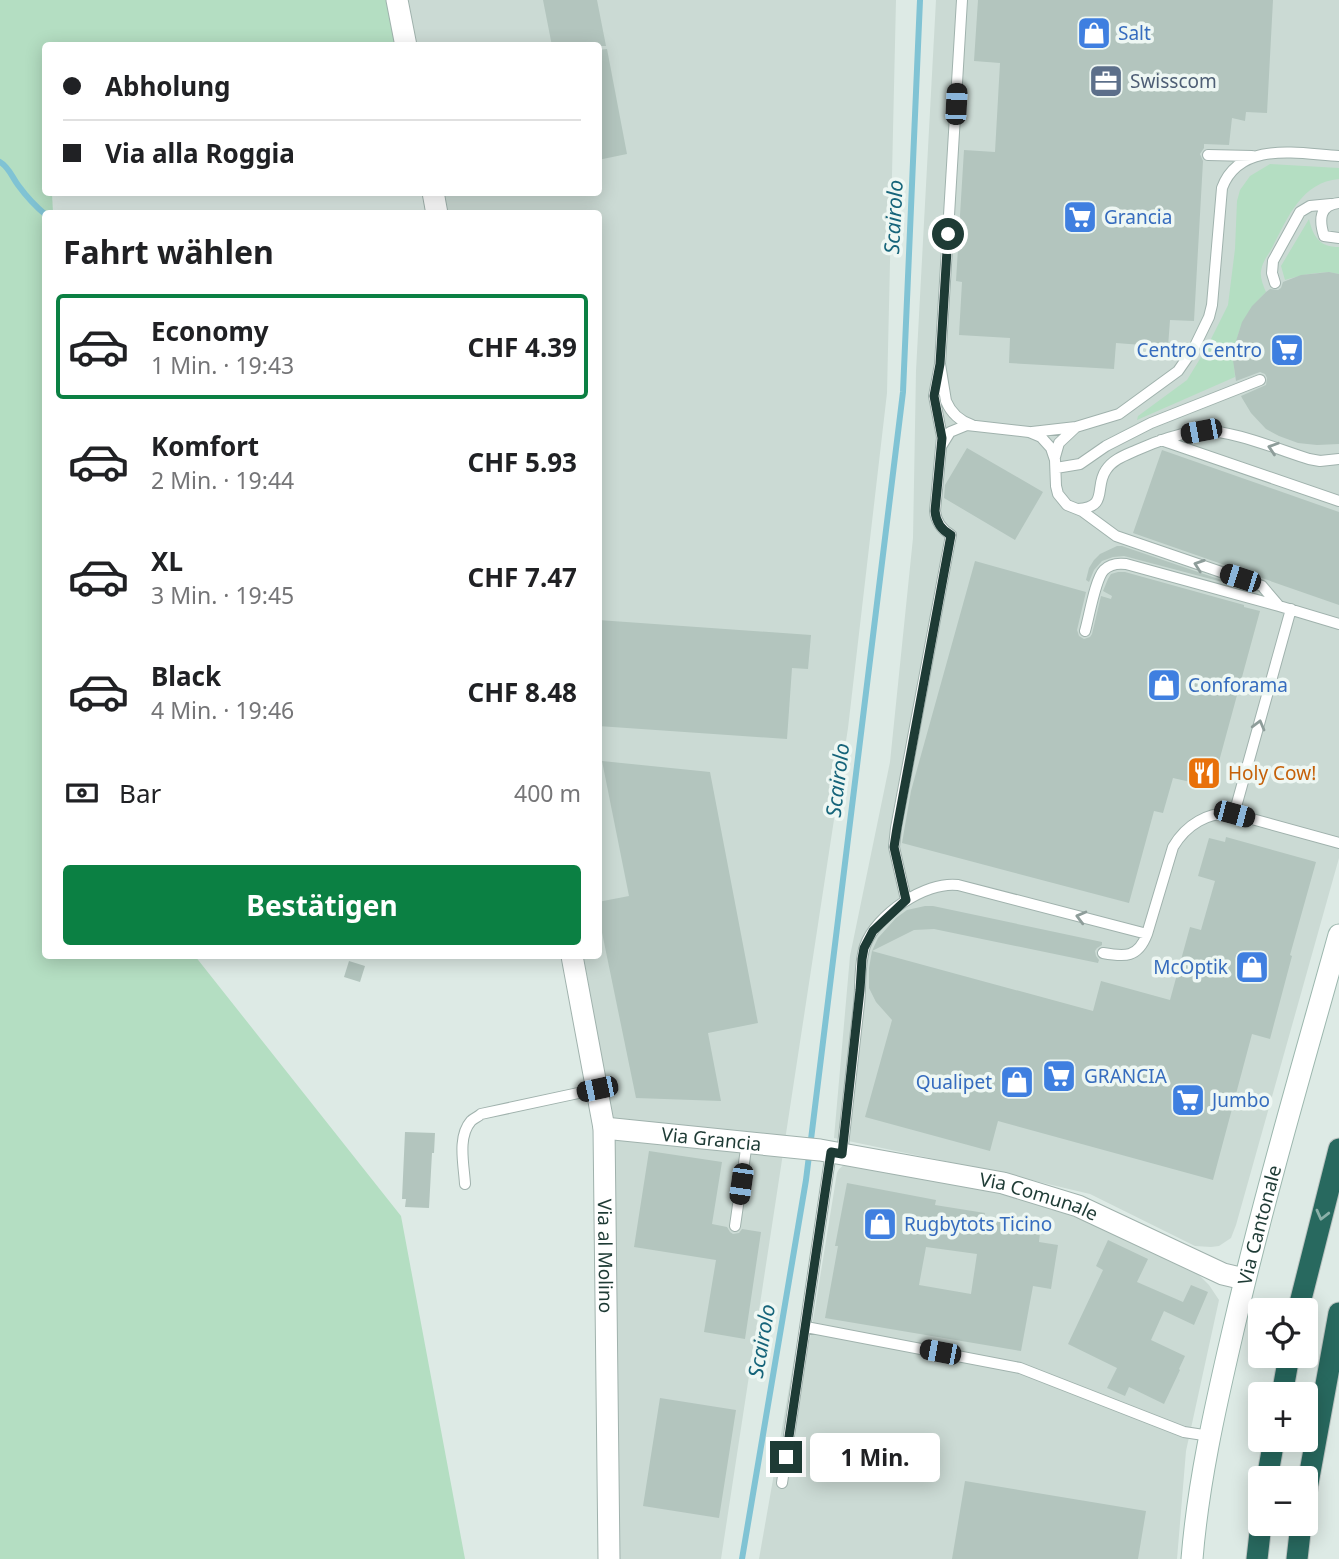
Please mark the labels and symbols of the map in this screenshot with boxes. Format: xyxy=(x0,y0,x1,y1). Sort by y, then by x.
shop icon: Salt xyxy=(1075,14,1113,52)
place label: Salt xyxy=(1118,20,1151,46)
office icon: Swisscom xyxy=(1087,62,1125,100)
place label: Swisscom xyxy=(1130,68,1217,94)
car xyxy=(945,82,968,126)
water label: Scairolo xyxy=(877,179,909,255)
supermarket icon: Grancia xyxy=(1061,198,1099,236)
place label: Grancia xyxy=(1104,204,1172,230)
route start xyxy=(932,218,964,250)
supermarket icon: Centro Centro xyxy=(1268,331,1306,369)
place label: Centro Centro xyxy=(1136,337,1262,363)
car xyxy=(1179,417,1224,445)
one-way arrow xyxy=(1267,442,1279,456)
one-way arrow xyxy=(1194,558,1206,573)
car xyxy=(1217,562,1264,594)
shop icon: Conforama xyxy=(1145,666,1183,704)
place label: Conforama xyxy=(1188,672,1288,698)
one-way arrow xyxy=(1251,719,1265,731)
water label: Scairolo xyxy=(819,741,855,819)
restaurant icon: Holy Cow! xyxy=(1185,754,1223,792)
place label: Holy Cow! xyxy=(1228,760,1316,786)
car xyxy=(1211,798,1258,830)
one-way arrow xyxy=(1075,911,1087,925)
shop icon: McOptik xyxy=(1233,948,1271,986)
place label: McOptik xyxy=(1153,954,1228,980)
supermarket icon: GRANCIA xyxy=(1040,1057,1078,1095)
shop icon: Qualipet xyxy=(998,1063,1036,1101)
place label: GRANCIA xyxy=(1084,1063,1168,1089)
place label: Qualipet xyxy=(916,1069,992,1095)
car xyxy=(575,1074,620,1104)
supermarket icon: Jumbo xyxy=(1169,1081,1207,1119)
place label: Jumbo xyxy=(1210,1087,1270,1113)
street label: Via Grancia xyxy=(660,1121,763,1157)
car xyxy=(728,1162,755,1206)
street label: Via Cantonale xyxy=(1231,1162,1287,1288)
street label: Via Comunale xyxy=(977,1166,1103,1227)
street label: Via al Molino xyxy=(592,1199,619,1313)
shop icon: Rugbytots Ticino xyxy=(861,1205,899,1243)
one-way arrow xyxy=(1316,1209,1330,1221)
place label: Rugbytots Ticino xyxy=(904,1211,1052,1237)
water label: Scairolo xyxy=(741,1302,781,1380)
car xyxy=(918,1338,963,1366)
callout: 1 Min. xyxy=(810,1432,940,1482)
route end xyxy=(770,1441,802,1473)

